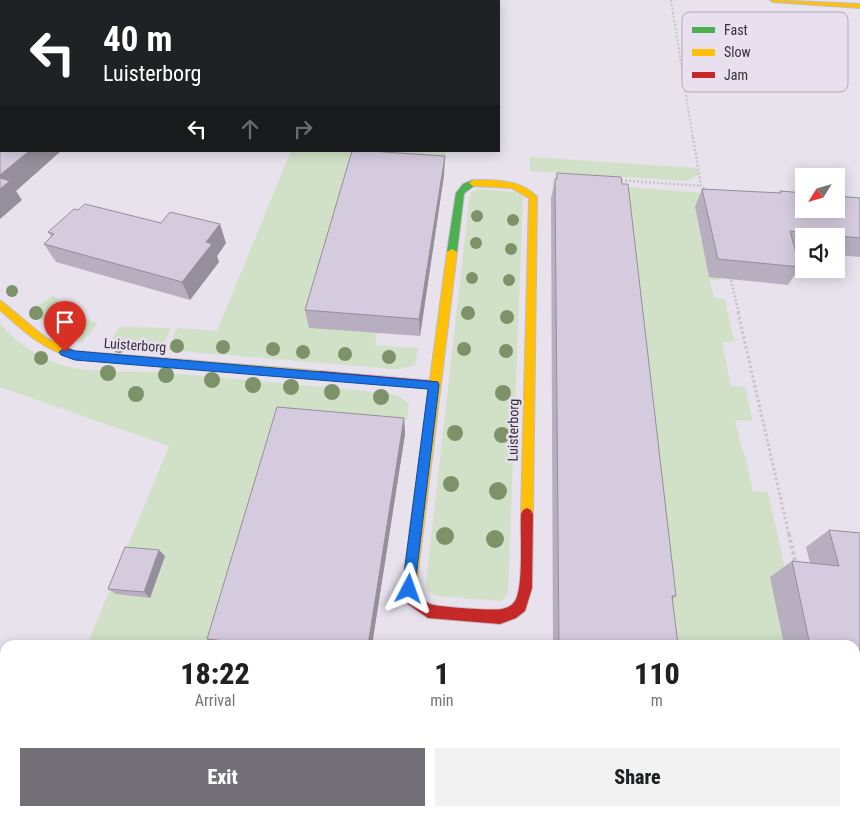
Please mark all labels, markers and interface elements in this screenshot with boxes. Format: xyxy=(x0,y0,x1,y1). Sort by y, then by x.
legend xyxy=(682,12,848,92)
text: 40 m xyxy=(103,19,172,60)
icon: left xyxy=(20,20,85,85)
text: Fast xyxy=(724,22,748,38)
text: Slow xyxy=(724,44,751,60)
text: Luisterborg xyxy=(103,61,201,86)
text: Jam xyxy=(724,67,748,83)
icon: left xyxy=(183,115,211,143)
icon: ahead xyxy=(236,115,264,143)
icon: right xyxy=(289,115,317,143)
north arrow xyxy=(795,168,845,218)
map controls xyxy=(795,168,845,278)
button: sound xyxy=(795,228,845,278)
pin xyxy=(44,301,86,352)
icon: arrive xyxy=(51,308,79,336)
street label: Luisterborg xyxy=(103,335,167,355)
street label: Luisterborg xyxy=(504,399,522,461)
position arrow xyxy=(382,562,434,614)
text: 18:22 xyxy=(180,656,250,691)
text: 1 xyxy=(434,656,449,691)
text: 110 xyxy=(634,656,680,691)
text: Arrival xyxy=(195,691,235,710)
text: min xyxy=(430,691,454,710)
text: m xyxy=(651,691,663,710)
button: Exit xyxy=(20,748,425,806)
button: Share xyxy=(435,748,840,806)

